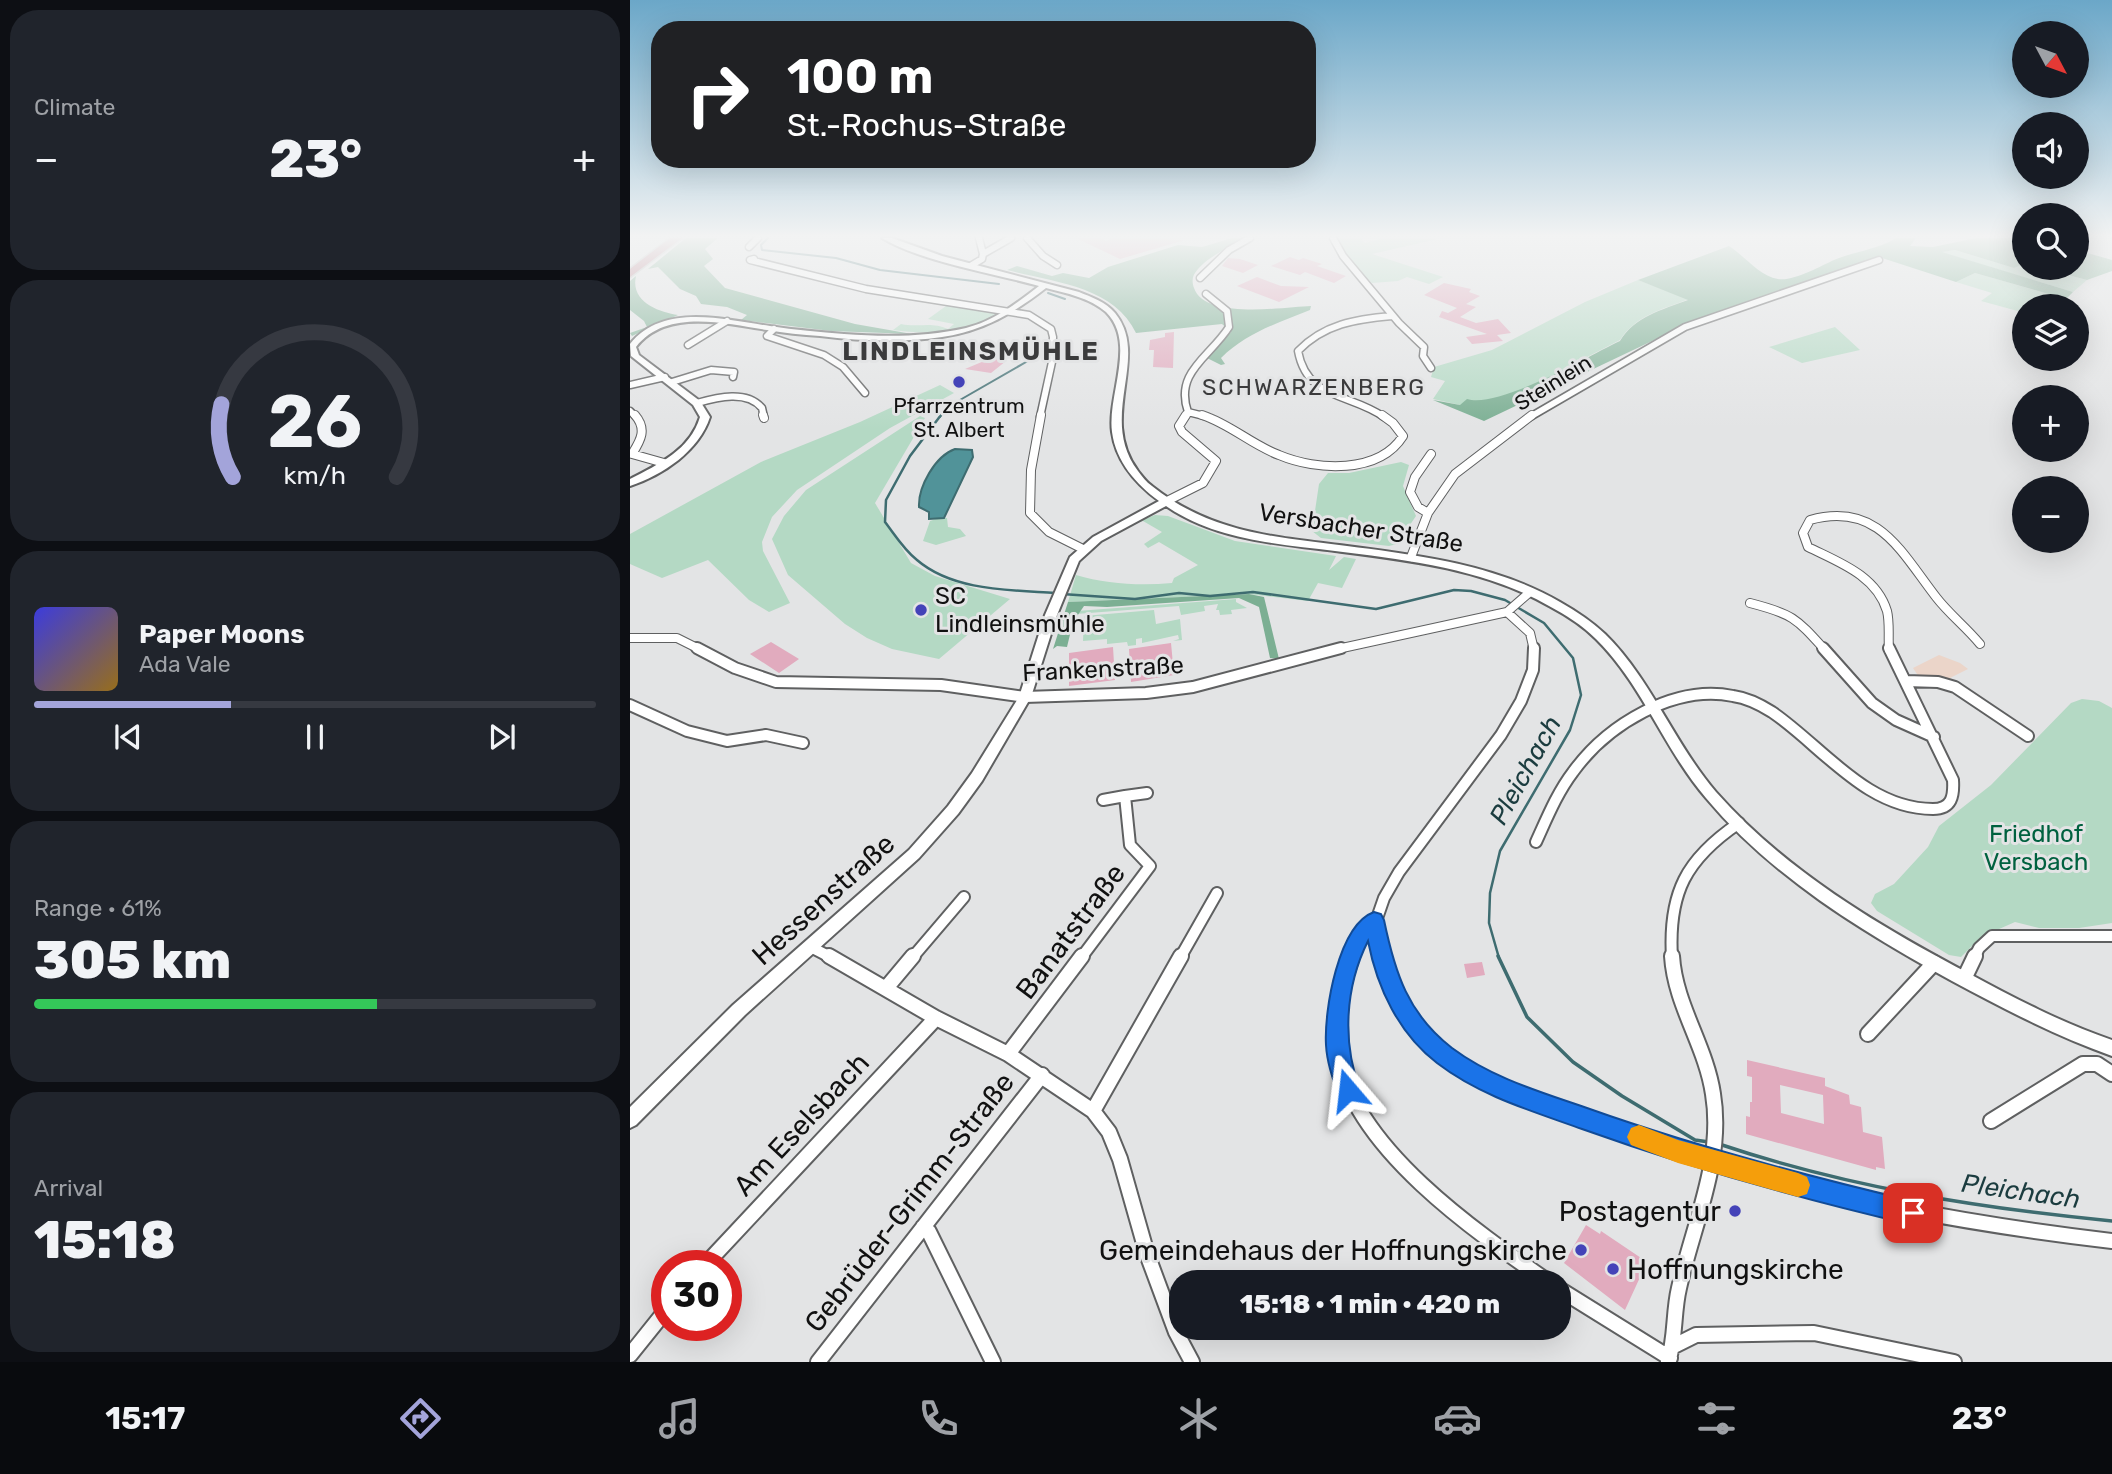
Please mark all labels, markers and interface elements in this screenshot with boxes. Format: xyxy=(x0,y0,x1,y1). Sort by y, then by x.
north arrow xyxy=(2012,21,2090,98)
map controls xyxy=(2012,21,2089,553)
text: 100 m xyxy=(787,47,933,105)
icon: right xyxy=(672,49,763,140)
text: Climate xyxy=(34,93,115,121)
text: St.-Rochus-Straße xyxy=(787,106,1066,144)
button: sound xyxy=(2012,112,2089,189)
text: 23° xyxy=(269,128,362,190)
text: − xyxy=(34,136,59,182)
text: + xyxy=(572,136,596,182)
button: search xyxy=(2012,203,2089,280)
button: layers xyxy=(2012,294,2089,371)
district label: LINDLEINSMÜHLE xyxy=(842,336,1100,367)
street label: Steinlein xyxy=(1510,349,1596,416)
district label: SCHWARZENBERG xyxy=(1202,373,1426,401)
marker: Pfarrzentrum St. Albert xyxy=(951,374,967,390)
text: 26 xyxy=(268,379,362,465)
button: + xyxy=(2012,385,2089,462)
place label: Pfarrzentrum St. Albert xyxy=(893,393,1025,442)
text: km/h xyxy=(284,460,346,489)
button: − xyxy=(2012,476,2089,553)
street label: Versbacher Straße xyxy=(1257,498,1465,558)
place label: SC Lindleinsmühle xyxy=(935,582,1105,638)
marker: SC Lindleinsmühle xyxy=(913,602,929,618)
text: Paper Moons xyxy=(139,619,305,650)
text: Ada Vale xyxy=(139,650,231,678)
street label: Frankenstraße xyxy=(1022,651,1184,687)
water label: Pleichach xyxy=(1483,710,1568,830)
icon: previous xyxy=(109,718,147,756)
icon: pause xyxy=(296,718,334,756)
icon: next xyxy=(483,718,521,756)
park label: Friedhof Versbach xyxy=(1984,820,2088,876)
street label: Hessenstraße xyxy=(745,827,901,972)
street label: Banatstraße xyxy=(1009,857,1132,1005)
text: Range · 61% xyxy=(34,894,162,922)
text: 305 km xyxy=(34,929,231,991)
street label: Am Eselsbach xyxy=(727,1046,876,1203)
position arrow xyxy=(1311,1053,1385,1127)
street label: Gebrüder-Grimm-Straße xyxy=(798,1066,1021,1339)
water label: Pleichach xyxy=(1960,1168,2082,1215)
text: Arrival xyxy=(34,1174,103,1202)
pin xyxy=(1883,1183,1943,1243)
icon: arrive xyxy=(1894,1194,1932,1232)
place label: Postagentur xyxy=(1559,1195,1721,1228)
marker: Postagentur xyxy=(1727,1203,1743,1219)
text: 15:18 xyxy=(34,1209,176,1271)
place label: Gemeindehaus der Hoffnungskirche xyxy=(1099,1234,1567,1267)
marker: Gemeindehaus der Hoffnungskirche xyxy=(1573,1242,1589,1258)
speed limit sign: 30 xyxy=(651,1250,742,1341)
place label: Hoffnungskirche xyxy=(1627,1253,1844,1286)
marker: Hoffnungskirche xyxy=(1605,1261,1621,1277)
text: 15:18 · 1 min · 420 m xyxy=(1240,1289,1500,1320)
icon: directions xyxy=(396,1394,445,1443)
icon: music xyxy=(655,1394,704,1443)
icon: phone xyxy=(914,1394,963,1443)
icon: climate xyxy=(1174,1394,1223,1443)
icon: car xyxy=(1433,1394,1482,1443)
icon: filters xyxy=(1692,1394,1741,1443)
text: 15:17 xyxy=(105,1399,185,1437)
text: 23° xyxy=(1952,1399,2007,1437)

